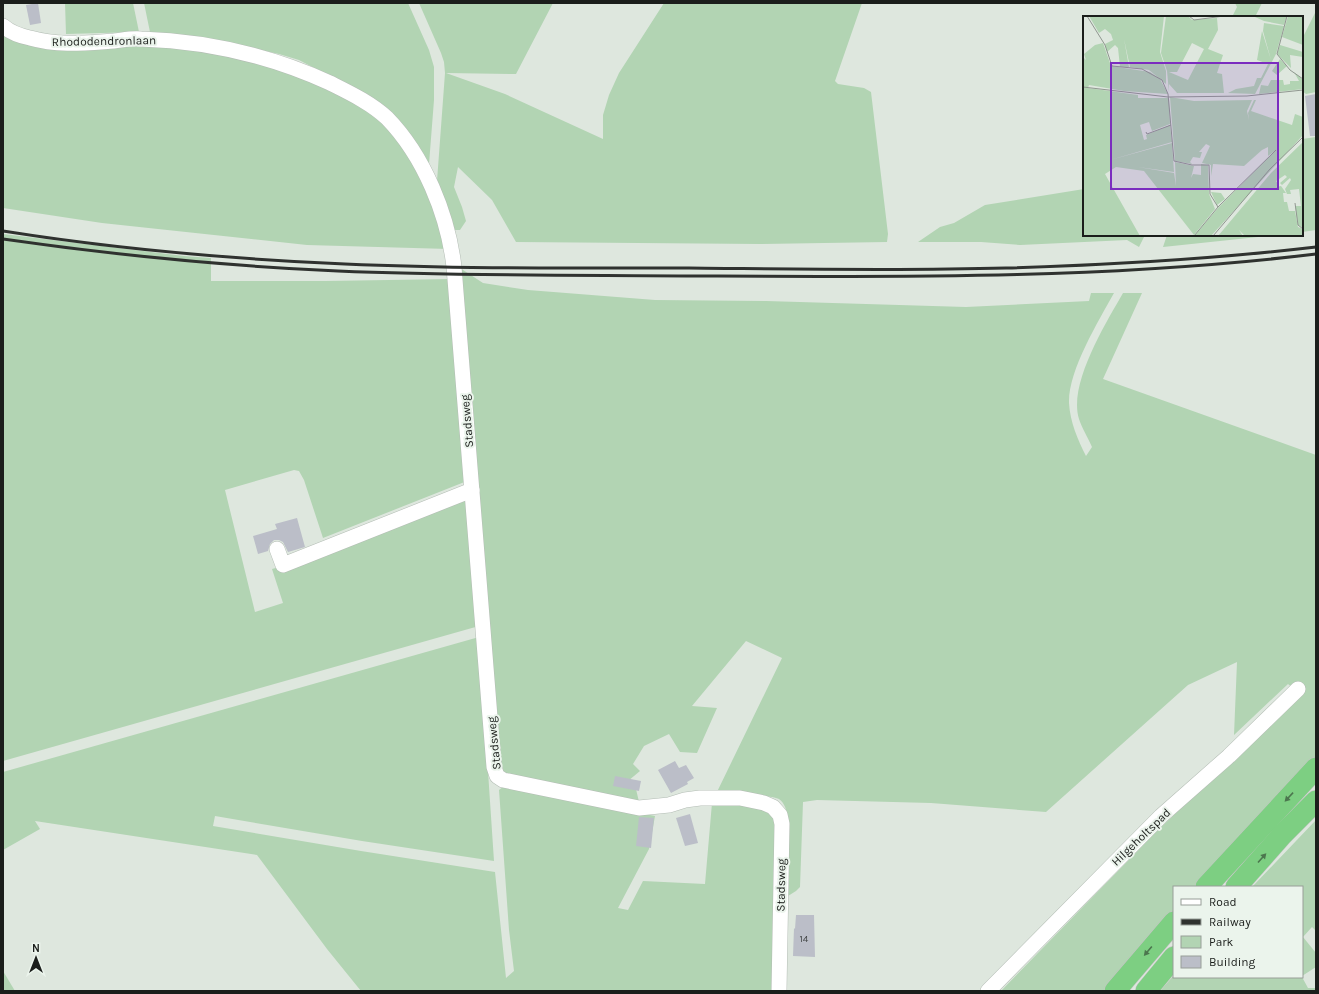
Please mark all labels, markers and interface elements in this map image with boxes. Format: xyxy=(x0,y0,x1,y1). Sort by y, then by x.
inset map xyxy=(1083,16,1303,236)
street label: Rhododendronlaan xyxy=(52,33,156,49)
street label: Stadsweg xyxy=(458,394,476,448)
street label: Stadsweg xyxy=(484,715,504,770)
one-way arrow xyxy=(1284,792,1294,802)
street label: Hilgeholtspad xyxy=(1109,805,1173,869)
one-way arrow xyxy=(1257,853,1267,863)
street label: Stadsweg xyxy=(774,858,788,912)
legend xyxy=(1173,886,1303,978)
text: Road xyxy=(1209,895,1237,909)
text: Railway xyxy=(1209,915,1251,929)
house number: 14 xyxy=(800,933,809,945)
text: Park xyxy=(1209,935,1234,949)
north arrow xyxy=(16,938,56,978)
text: N xyxy=(32,942,40,955)
one-way arrow xyxy=(1144,946,1153,957)
text: Building xyxy=(1209,955,1256,969)

